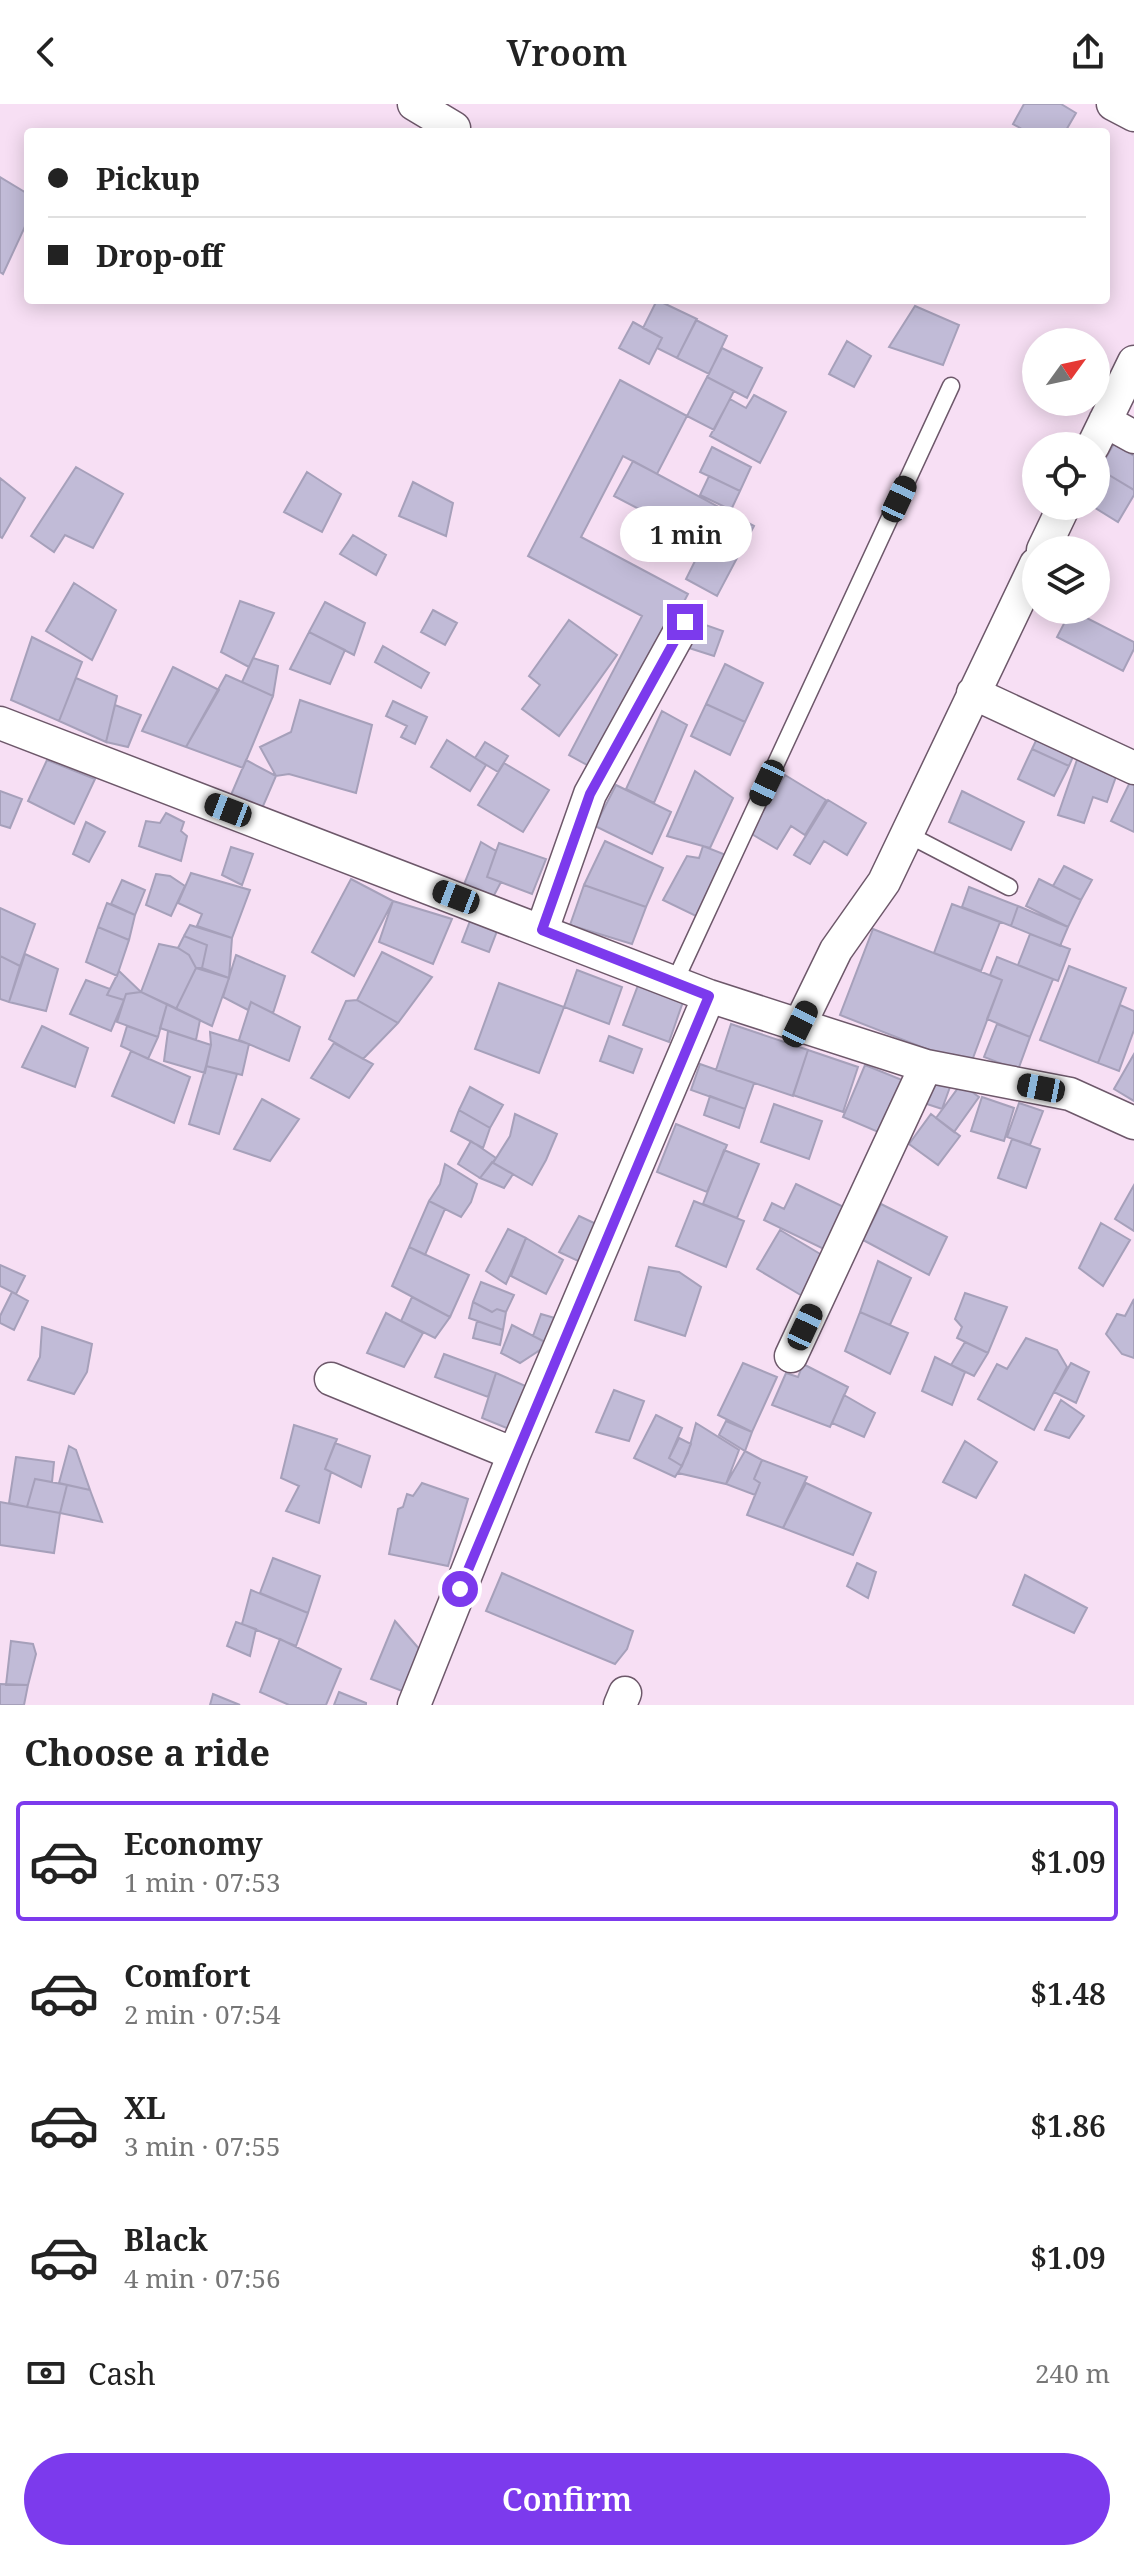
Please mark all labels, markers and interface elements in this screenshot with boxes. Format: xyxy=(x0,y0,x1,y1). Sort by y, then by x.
text: Vroom xyxy=(506,28,628,77)
icon: back xyxy=(24,30,68,74)
icon: share xyxy=(1066,30,1110,74)
text: Pickup xyxy=(96,158,200,199)
text: Drop-off xyxy=(96,235,223,276)
north arrow xyxy=(1022,328,1110,416)
map controls xyxy=(1022,328,1110,624)
button: locate xyxy=(1022,432,1110,520)
car xyxy=(878,472,920,526)
callout: 1 min xyxy=(619,506,751,562)
text: 1 min xyxy=(650,516,722,552)
button: layers xyxy=(1022,536,1110,624)
route end xyxy=(667,604,703,640)
car xyxy=(746,756,788,810)
car xyxy=(201,790,255,830)
car xyxy=(429,877,483,917)
car xyxy=(779,997,821,1051)
car xyxy=(1015,1072,1067,1104)
car xyxy=(784,1300,826,1354)
route start xyxy=(442,1571,478,1607)
text: Choose a ride xyxy=(24,1728,270,1777)
text: Economy xyxy=(124,1823,263,1864)
icon: car xyxy=(28,1825,100,1897)
text: $1.09 xyxy=(1030,1841,1106,1882)
text: 1 min · 07:53 xyxy=(124,1864,281,1900)
text: Comfort xyxy=(124,1955,251,1996)
icon: car xyxy=(28,1957,100,2029)
text: $1.48 xyxy=(1030,1973,1106,2014)
text: 2 min · 07:54 xyxy=(124,1996,281,2032)
text: XL xyxy=(124,2087,166,2128)
icon: car xyxy=(28,2089,100,2161)
text: $1.86 xyxy=(1030,2105,1106,2146)
text: 3 min · 07:55 xyxy=(124,2128,281,2164)
text: Black xyxy=(124,2219,208,2260)
icon: car xyxy=(28,2221,100,2293)
text: $1.09 xyxy=(1030,2237,1106,2278)
text: 4 min · 07:56 xyxy=(124,2260,281,2296)
icon: cash xyxy=(24,2351,68,2395)
text: Cash xyxy=(88,2353,156,2394)
text: 240 m xyxy=(1035,2355,1110,2391)
button: Confirm xyxy=(24,2453,1110,2545)

